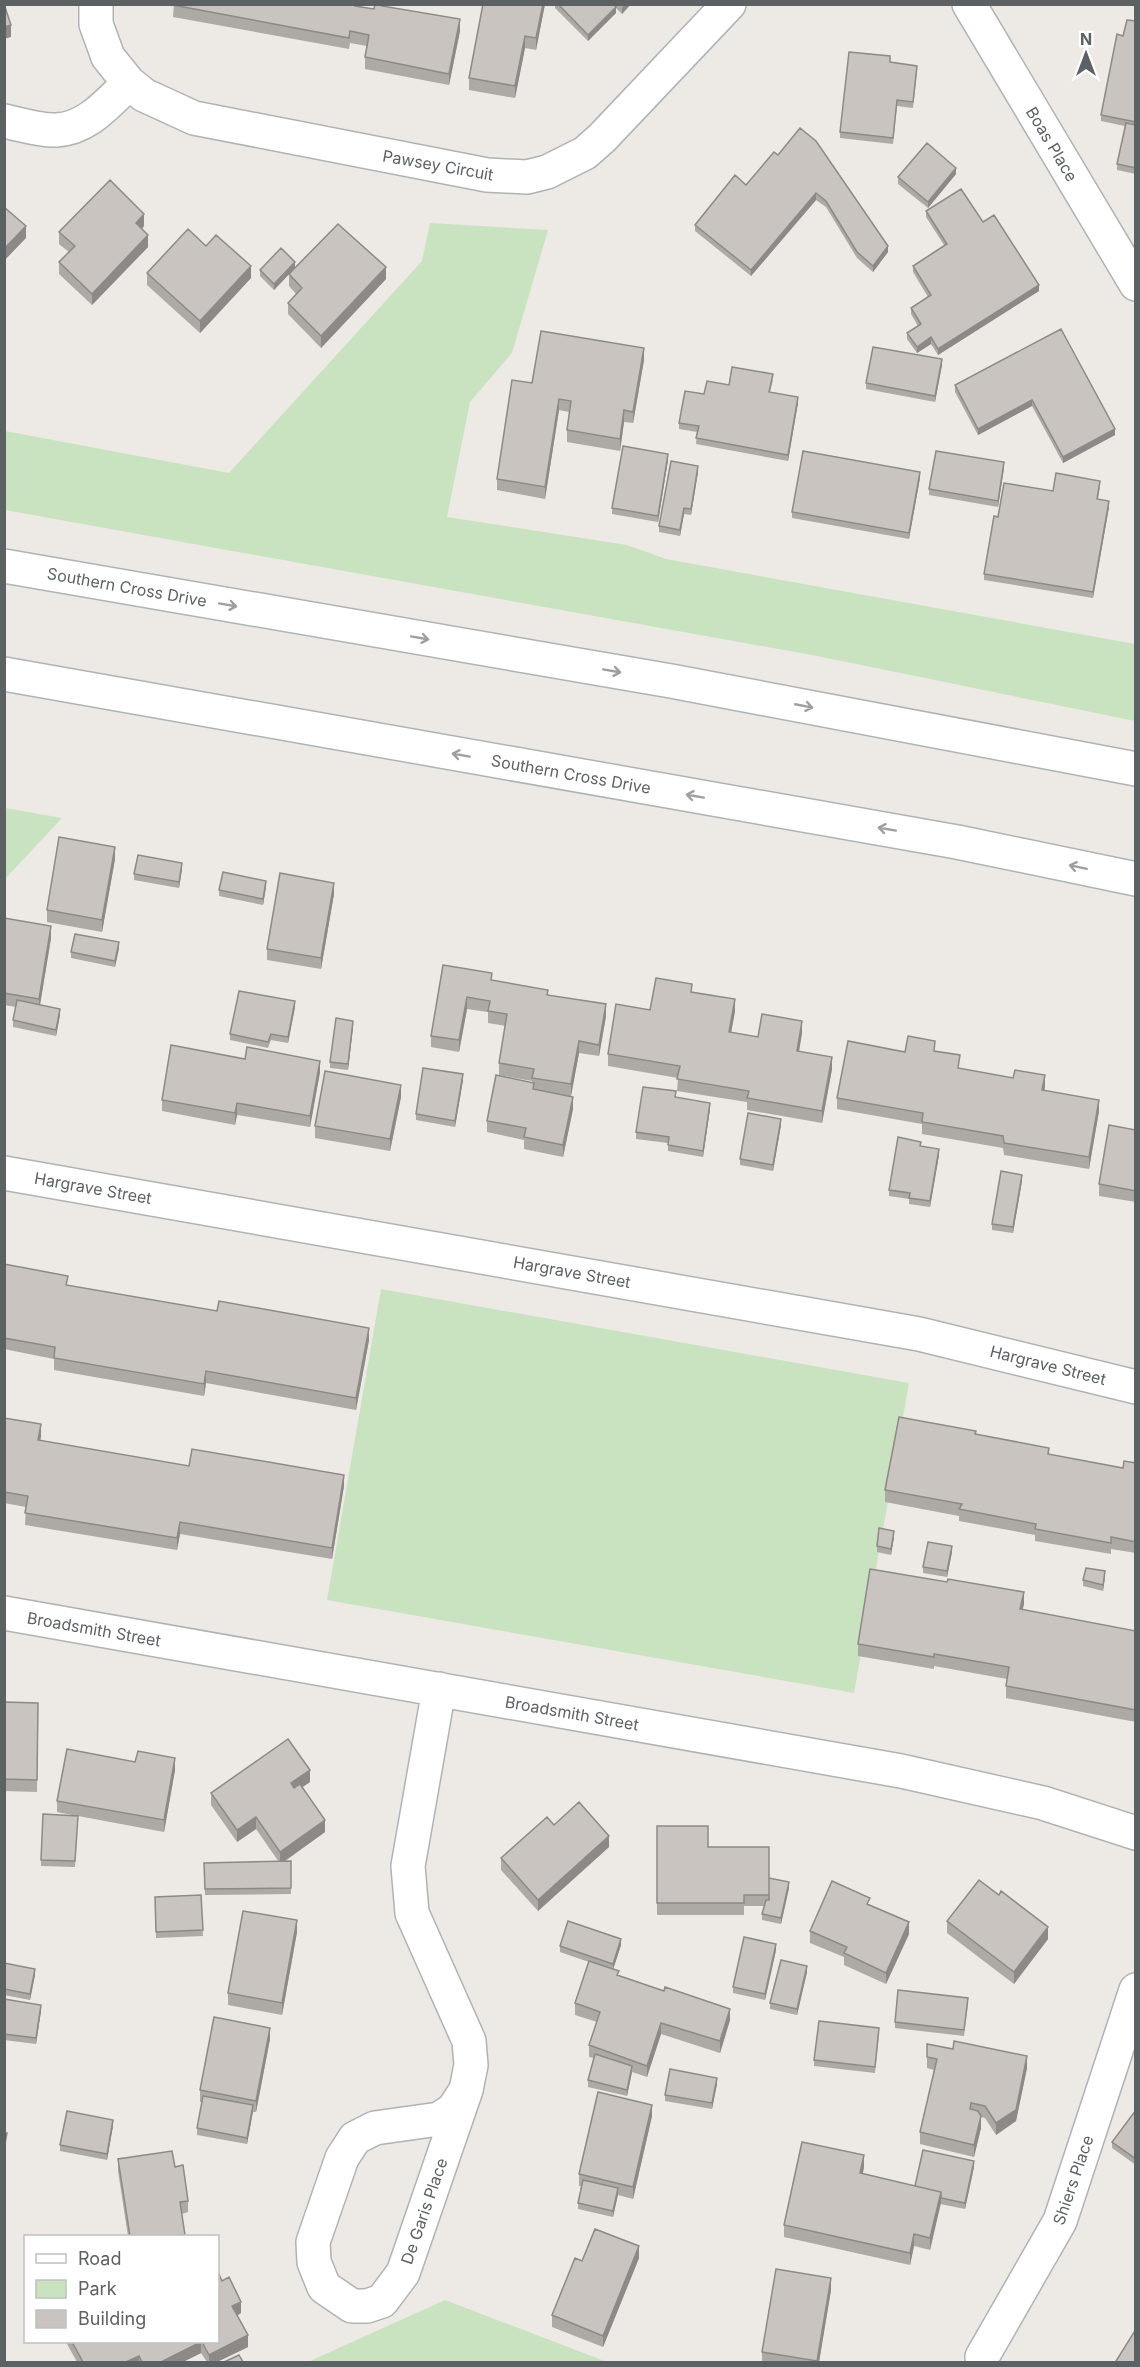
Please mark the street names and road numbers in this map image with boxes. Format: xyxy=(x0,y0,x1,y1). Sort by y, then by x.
street label: Boas Place xyxy=(1022,103,1082,185)
street label: Pawsey Circuit xyxy=(381,145,495,185)
street label: Southern Cross Drive xyxy=(46,563,208,611)
street label: Southern Cross Drive xyxy=(490,750,652,798)
street label: Hargrave Street xyxy=(33,1168,153,1208)
street label: Hargrave Street xyxy=(512,1252,632,1292)
street label: Hargrave Street xyxy=(988,1341,1108,1389)
street label: Broadsmith Street xyxy=(26,1607,162,1651)
street label: Broadsmith Street xyxy=(504,1691,640,1735)
street label: Shiers Place xyxy=(1048,2133,1098,2227)
street label: De Garis Place xyxy=(396,2155,452,2267)

